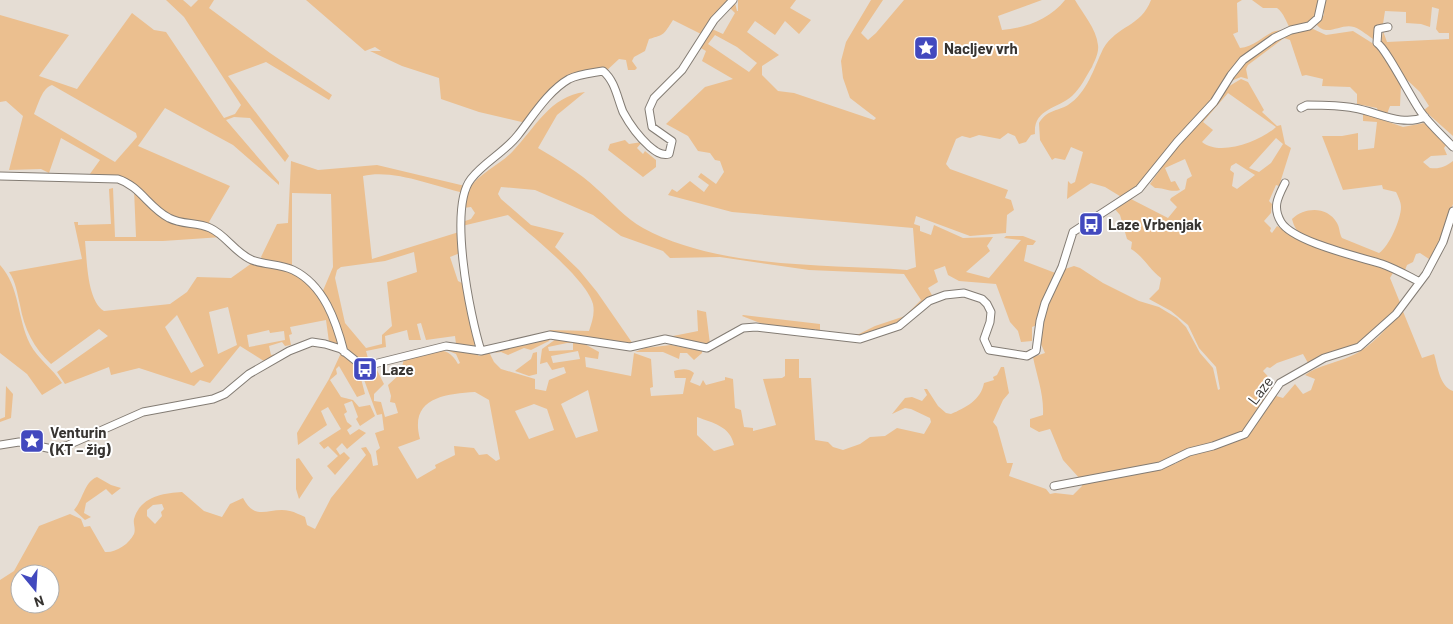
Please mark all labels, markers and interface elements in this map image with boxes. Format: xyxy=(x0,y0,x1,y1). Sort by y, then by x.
place icon: Nacljev vrh xyxy=(913,35,939,61)
place label: Nacljev vrh xyxy=(944,39,1018,57)
bus stop icon: Laze Vrbenjak xyxy=(1078,211,1104,237)
place label: Laze Vrbenjak xyxy=(1108,215,1202,233)
bus stop icon: Laze xyxy=(352,356,378,382)
place label: Laze xyxy=(382,360,414,378)
street label: Laze xyxy=(1244,372,1276,408)
place label: Venturin (KT – žig) xyxy=(49,423,112,458)
place icon: Venturin (KT – žig) xyxy=(19,428,45,454)
north arrow xyxy=(10,564,60,614)
text: N xyxy=(32,592,46,611)

